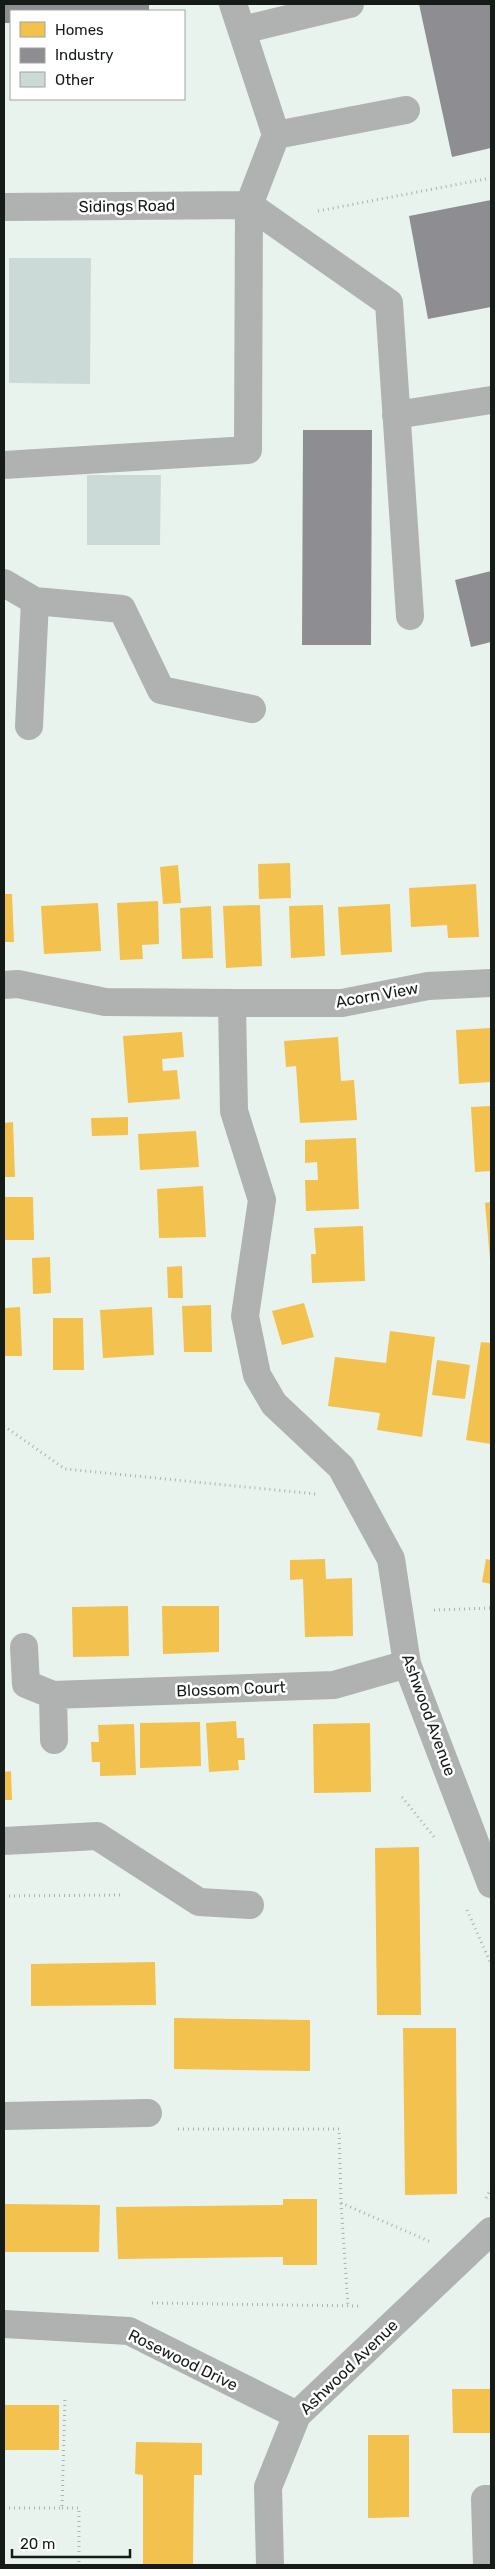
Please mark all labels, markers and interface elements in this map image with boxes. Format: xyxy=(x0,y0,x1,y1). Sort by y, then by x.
legend xyxy=(10,10,185,100)
text: Homes xyxy=(55,21,104,39)
text: Industry xyxy=(55,46,114,64)
text: Other xyxy=(55,71,95,89)
street label: Sidings Road xyxy=(79,196,175,216)
street label: Acorn View xyxy=(334,978,420,1012)
street label: Ashwood Avenue xyxy=(398,1651,460,1779)
street label: Blossom Court xyxy=(176,1678,286,1700)
street label: Ashwood Avenue xyxy=(296,2315,402,2418)
street label: Rosewood Drive xyxy=(125,2325,241,2395)
scale bar xyxy=(12,2526,130,2558)
text: 20 m xyxy=(20,2535,55,2553)

